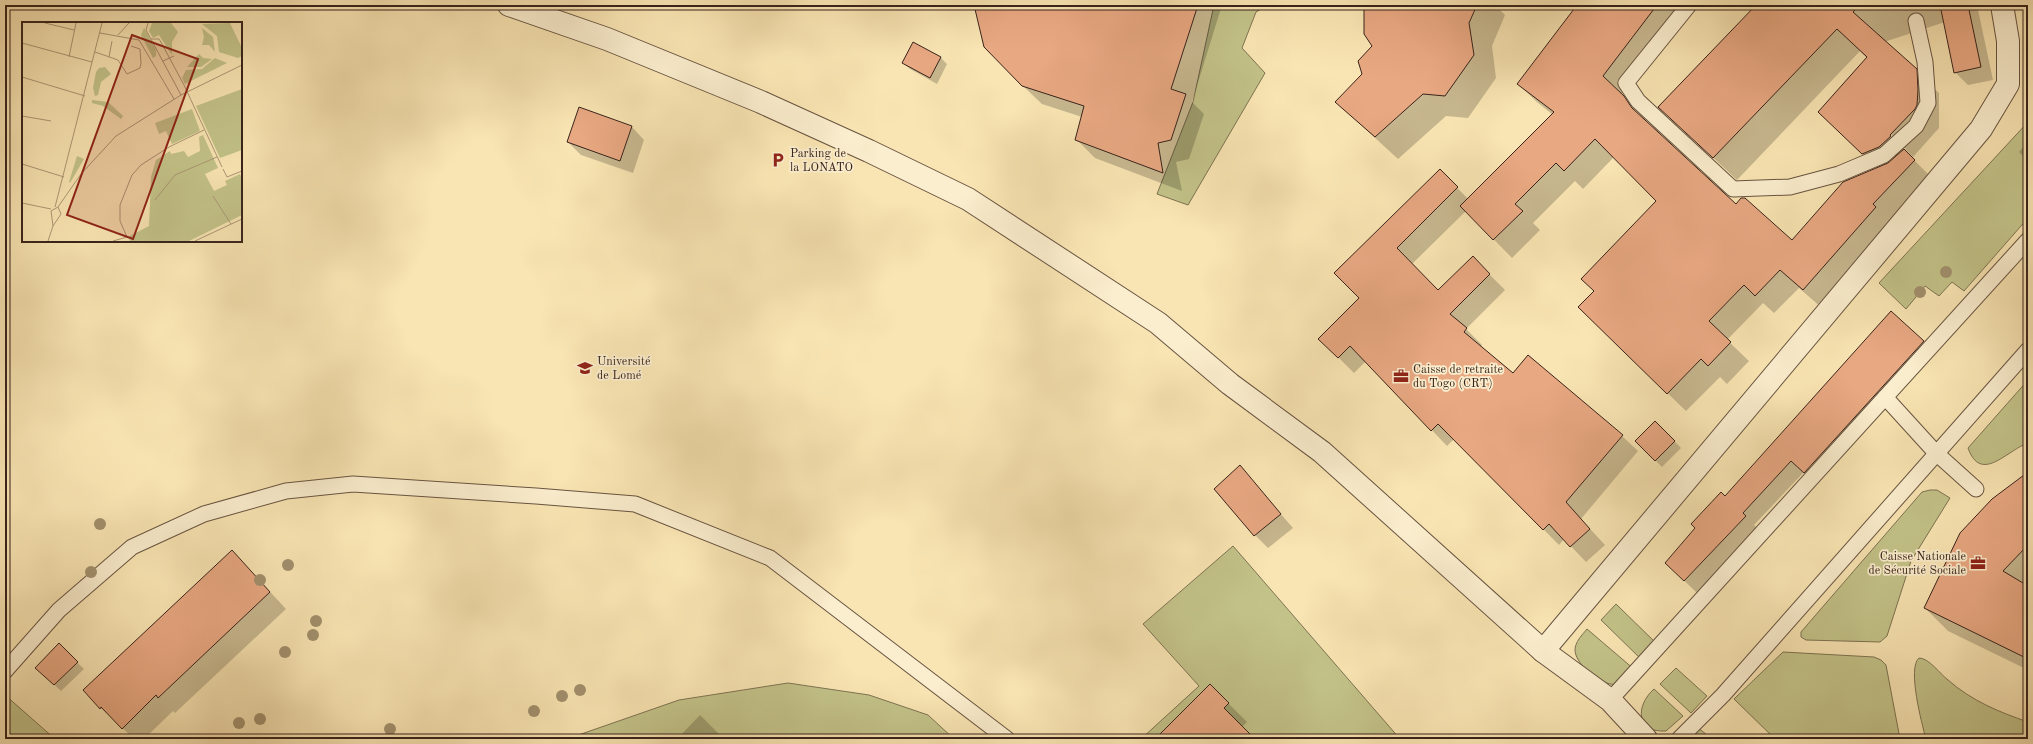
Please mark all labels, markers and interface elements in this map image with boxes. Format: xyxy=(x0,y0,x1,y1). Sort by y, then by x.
inset map xyxy=(22,22,242,242)
place label: Parking de la LONATO xyxy=(790,148,853,174)
parking icon: Parking de la LONATO xyxy=(769,151,787,169)
place label: Université de Lomé xyxy=(597,356,651,382)
school or university icon: Université de Lomé xyxy=(576,359,594,377)
place label: Caisse de retraite du Togo (CRT) xyxy=(1413,364,1504,390)
office icon: Caisse de retraite du Togo (CRT) xyxy=(1392,367,1410,385)
place label: Caisse Nationale de Sécurité Sociale xyxy=(1868,551,1966,577)
office icon: Caisse Nationale de Sécurité Sociale xyxy=(1969,554,1987,572)

